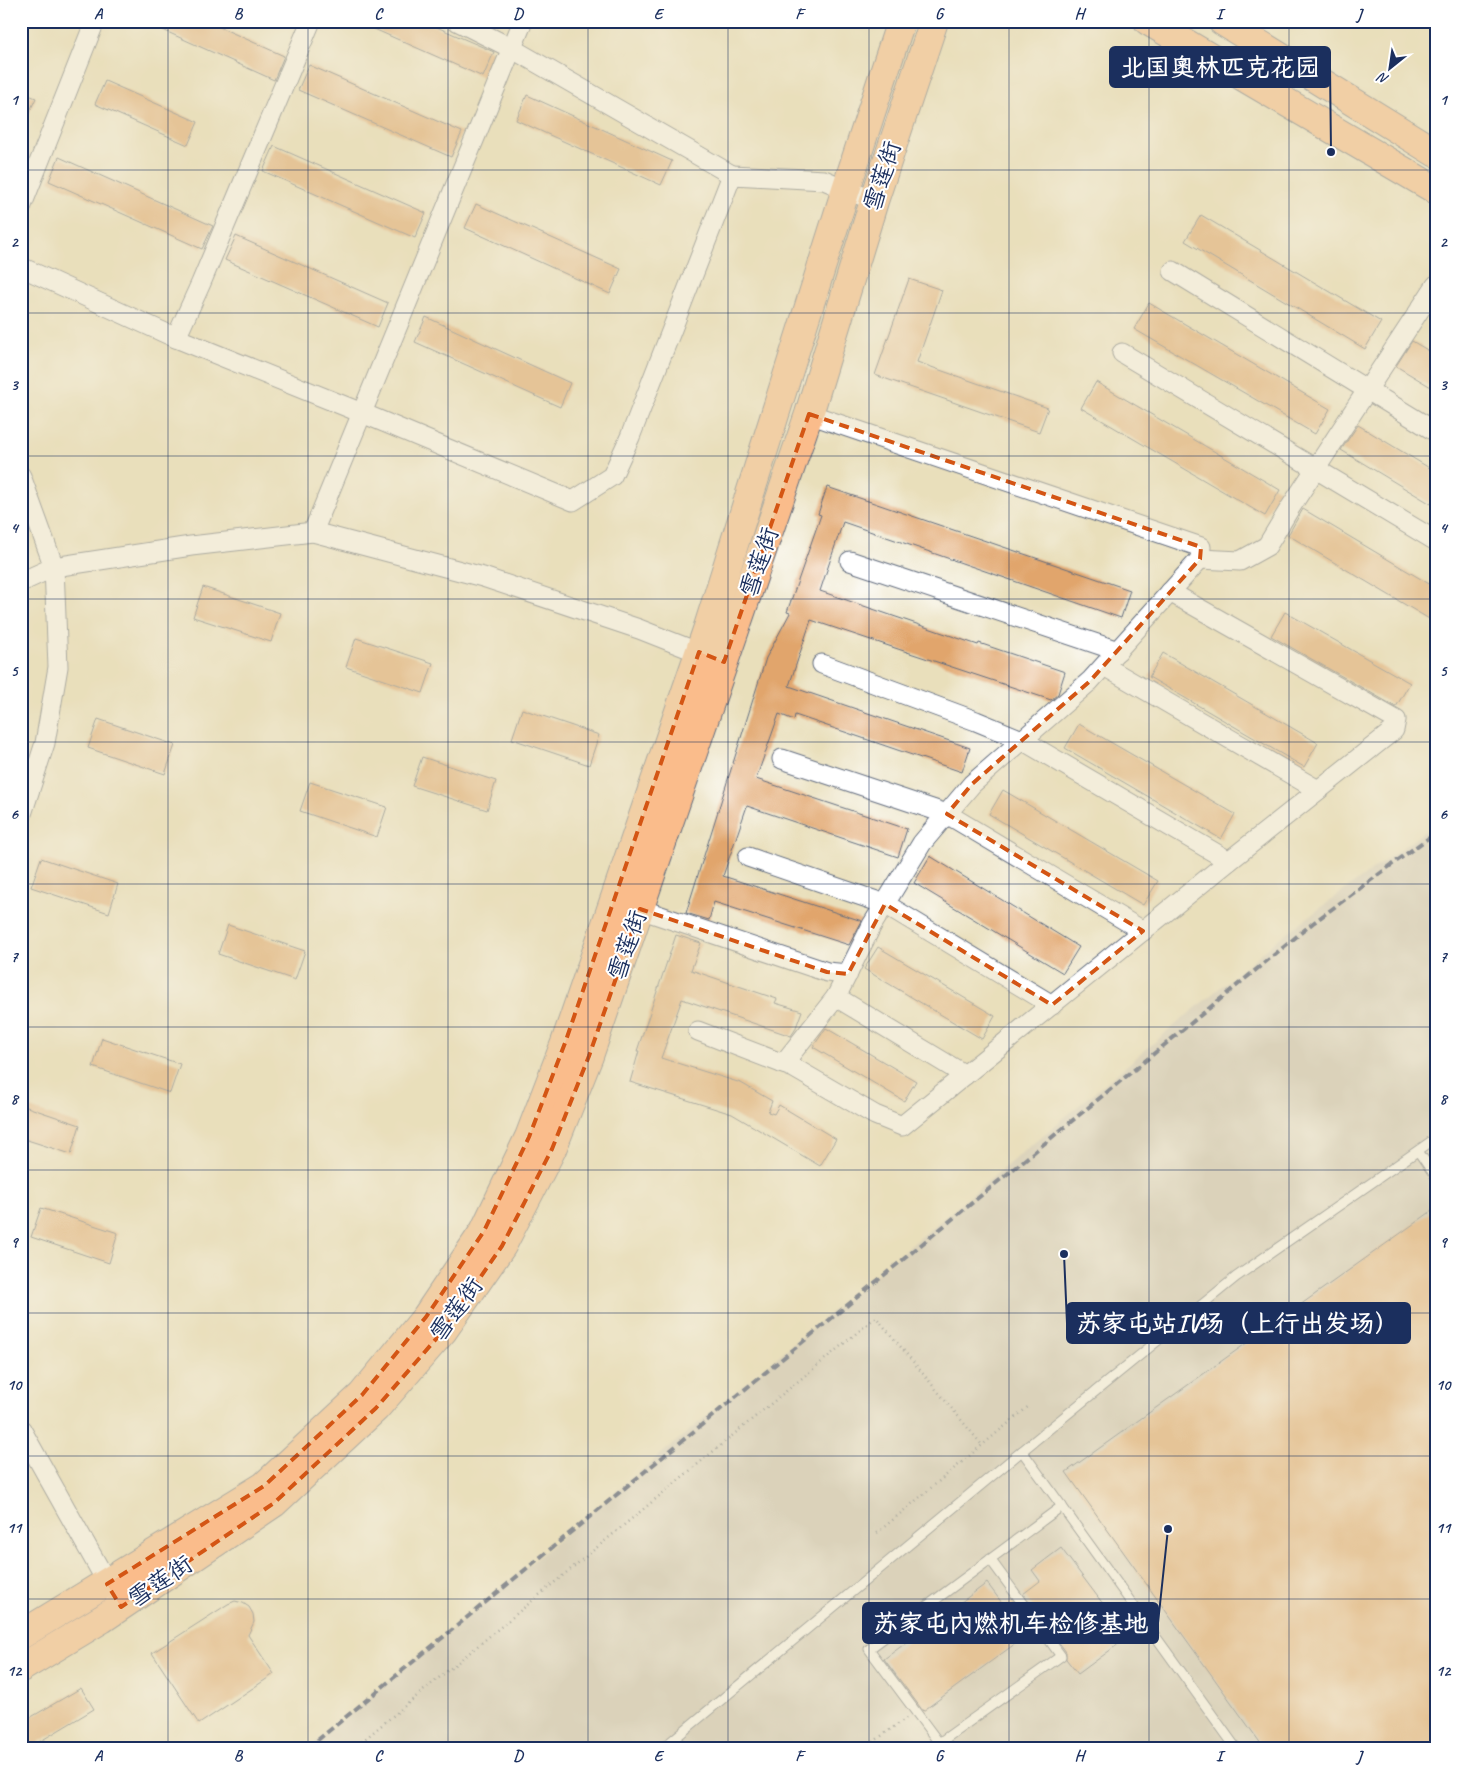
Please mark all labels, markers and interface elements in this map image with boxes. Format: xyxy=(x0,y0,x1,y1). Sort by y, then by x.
text: A xyxy=(94,4,104,24)
text: B xyxy=(234,4,244,24)
text: C xyxy=(374,4,384,24)
text: D xyxy=(513,4,524,24)
text: E xyxy=(654,4,665,24)
text: F xyxy=(795,4,806,24)
text: G xyxy=(935,4,945,24)
text: H xyxy=(1074,4,1086,24)
text: I xyxy=(1216,4,1226,24)
text: J xyxy=(1355,4,1364,24)
north arrow xyxy=(1364,42,1414,92)
callout: 北国奥林匹克花园 xyxy=(1110,47,1330,87)
text: 北国奥林匹克花园 xyxy=(1120,52,1320,84)
text: N xyxy=(1374,68,1392,88)
text: 1 xyxy=(10,90,19,110)
text: 1 xyxy=(1439,90,1448,110)
street label: 雪莲街 xyxy=(857,137,907,215)
text: 2 xyxy=(10,232,19,252)
text: 2 xyxy=(1439,232,1448,252)
text: 3 xyxy=(10,375,19,395)
text: 3 xyxy=(1439,375,1448,395)
text: 4 xyxy=(10,518,19,538)
text: 4 xyxy=(1439,518,1448,538)
street label: 雪莲街 xyxy=(733,523,785,601)
text: 5 xyxy=(11,661,20,681)
text: 5 xyxy=(1440,661,1449,681)
text: 6 xyxy=(10,804,19,824)
text: 6 xyxy=(1439,804,1448,824)
street label: 雪莲街 xyxy=(601,906,653,984)
text: 7 xyxy=(10,947,19,967)
text: 7 xyxy=(1439,947,1448,967)
text: 8 xyxy=(10,1089,19,1109)
text: 8 xyxy=(1439,1089,1448,1109)
text: 9 xyxy=(10,1232,19,1252)
text: 9 xyxy=(1439,1232,1448,1252)
street label: 雪莲街 xyxy=(423,1271,489,1347)
callout: 苏家屯站IV场（上行出发场） xyxy=(1067,1303,1410,1343)
text: 苏家屯站IV场（上行出发场） xyxy=(1076,1308,1400,1340)
text: 10 xyxy=(7,1375,23,1395)
text: 10 xyxy=(1436,1375,1452,1395)
text: 11 xyxy=(7,1518,23,1538)
text: 11 xyxy=(1436,1518,1452,1538)
street label: 雪莲街 xyxy=(122,1548,198,1614)
callout: 苏家屯内燃机车检修基地 xyxy=(863,1603,1158,1643)
text: 苏家屯内燃机车检修基地 xyxy=(873,1608,1149,1640)
text: 12 xyxy=(7,1661,23,1681)
text: 12 xyxy=(1436,1661,1452,1681)
text: A xyxy=(94,1746,104,1766)
text: B xyxy=(234,1746,244,1766)
text: C xyxy=(374,1746,384,1766)
text: D xyxy=(513,1746,524,1766)
text: E xyxy=(654,1746,665,1766)
text: F xyxy=(795,1746,806,1766)
text: G xyxy=(935,1746,945,1766)
text: H xyxy=(1074,1746,1086,1766)
text: I xyxy=(1216,1746,1226,1766)
text: J xyxy=(1355,1746,1364,1766)

